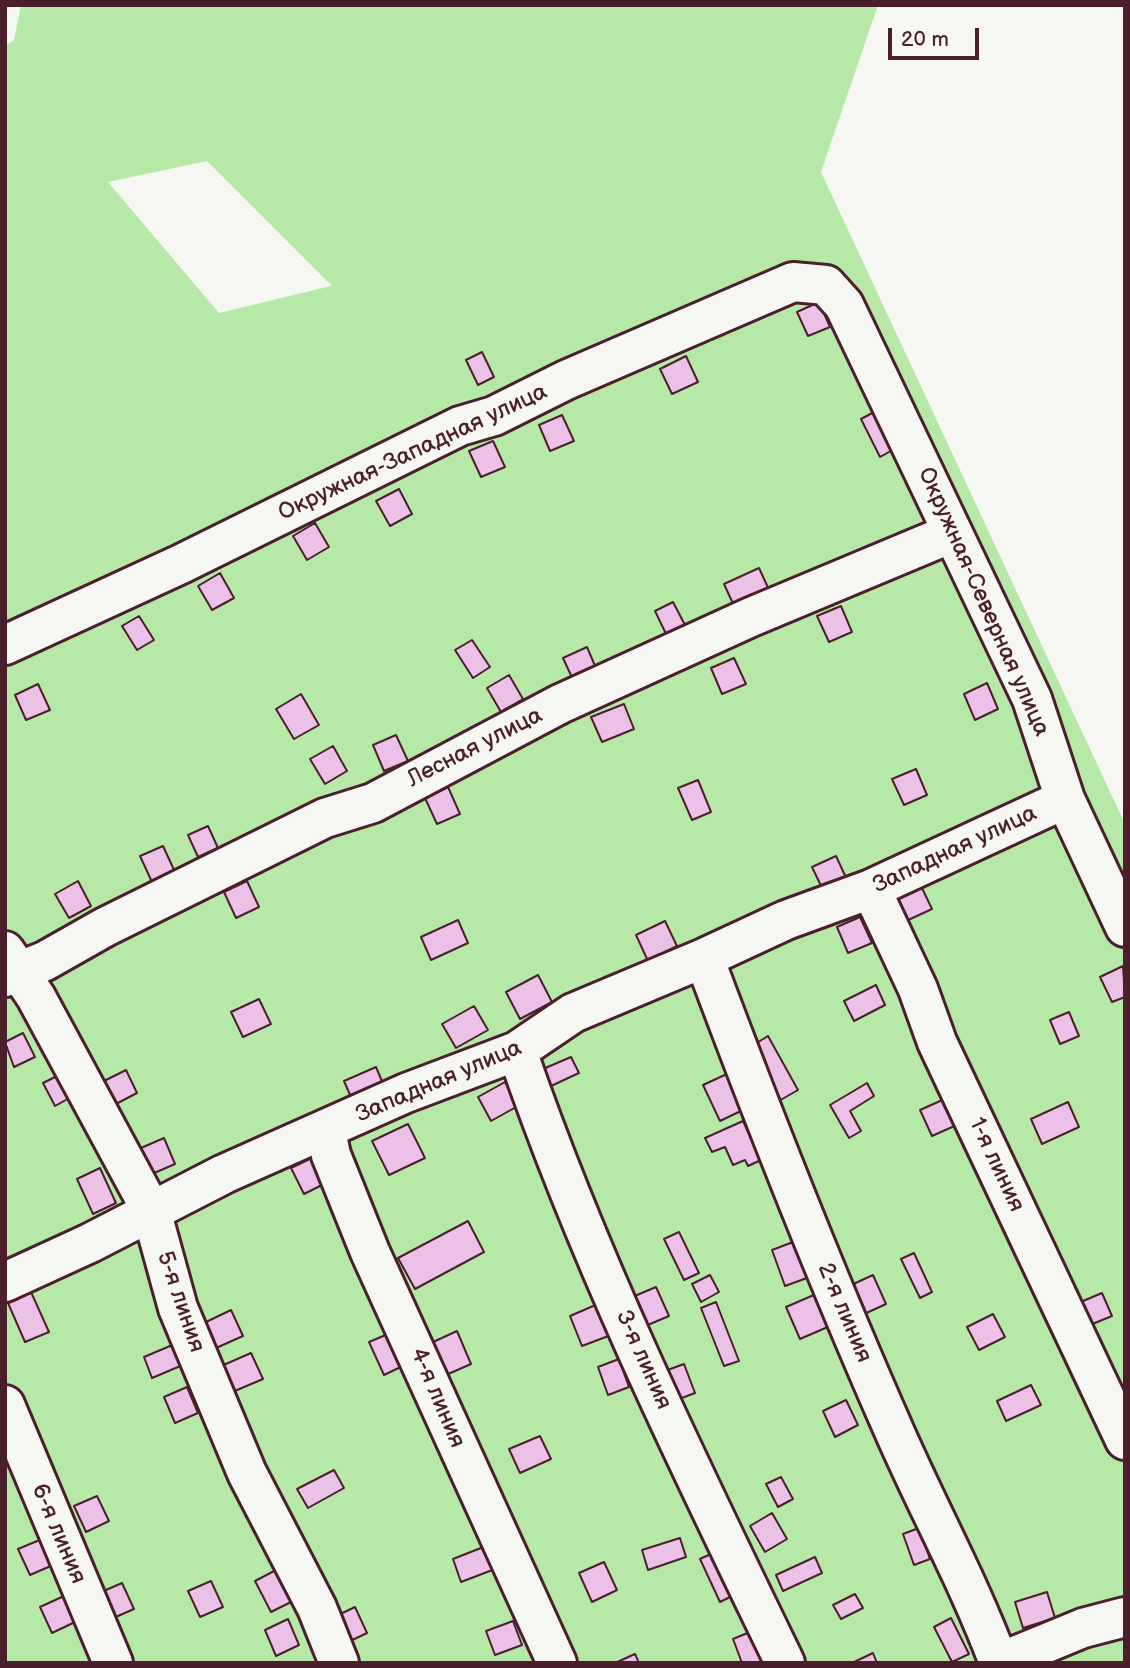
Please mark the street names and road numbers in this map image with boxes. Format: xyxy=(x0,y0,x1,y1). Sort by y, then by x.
street label: Окружная-Западная улица xyxy=(274,379,552,527)
street label: Окружная-Северная улица xyxy=(911,463,1055,741)
street label: Лесная улица xyxy=(403,702,547,794)
street label: Западная улица xyxy=(869,800,1041,900)
street label: Западная улица xyxy=(352,1035,526,1129)
street label: 1-я линия xyxy=(962,1113,1030,1217)
street label: 5-я линия xyxy=(150,1248,210,1356)
street label: 2-я линия xyxy=(811,1259,877,1367)
street label: 3-я линия xyxy=(609,1306,677,1414)
street label: 4-я линия xyxy=(404,1344,470,1452)
street label: 6-я линия xyxy=(25,1480,91,1588)

